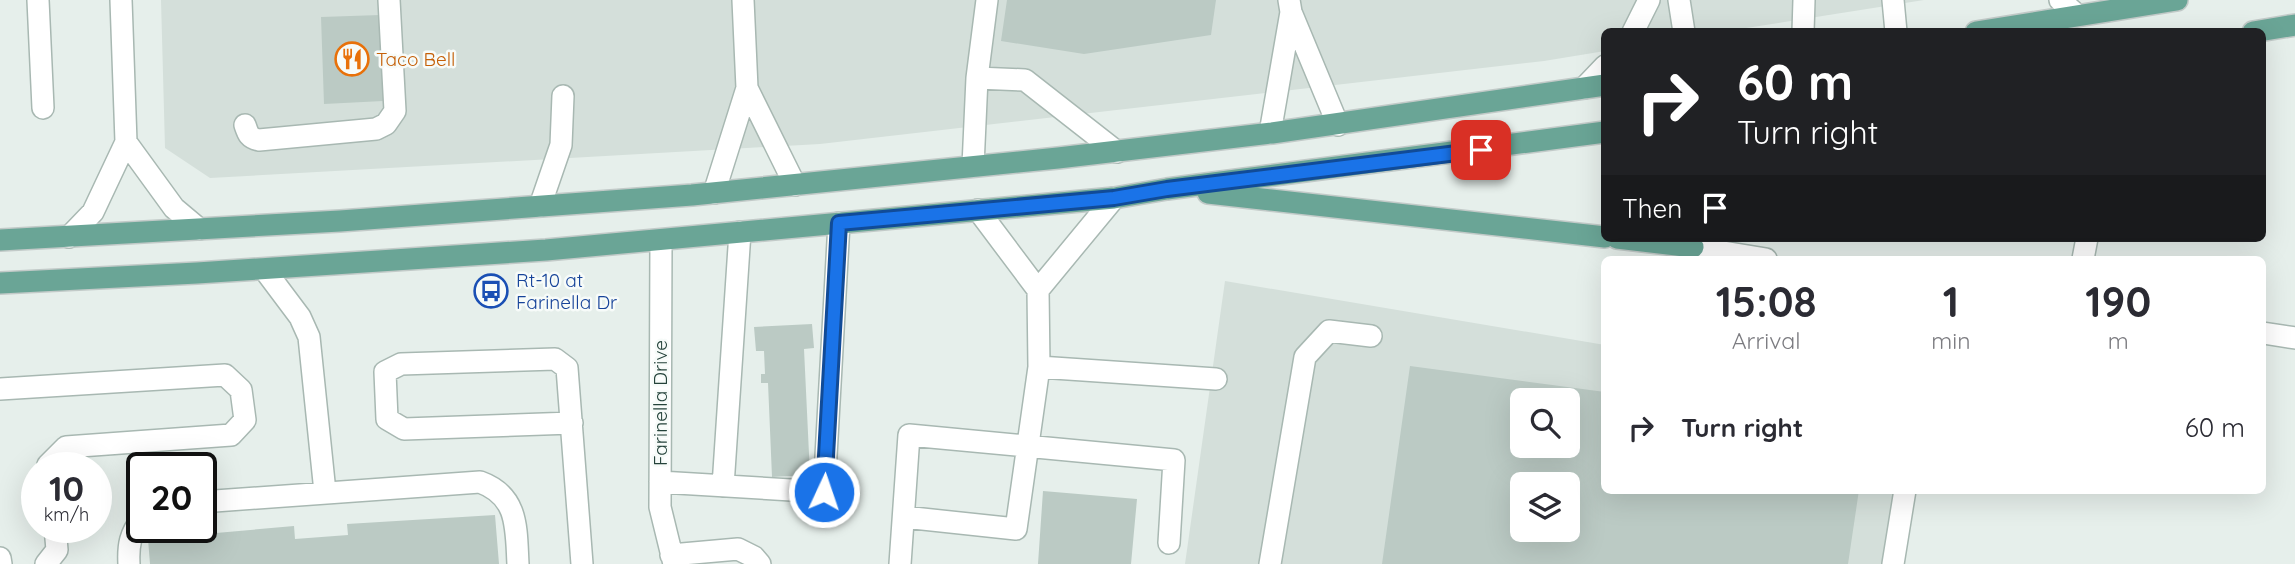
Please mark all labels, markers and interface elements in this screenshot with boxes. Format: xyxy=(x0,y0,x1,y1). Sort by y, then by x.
restaurant icon: Taco Bell xyxy=(333,40,371,78)
place label: Taco Bell xyxy=(376,47,455,71)
text: 60 m xyxy=(1737,51,1853,112)
icon: right xyxy=(1622,56,1713,147)
text: Turn right xyxy=(1737,112,1878,152)
pin xyxy=(1451,120,1511,180)
icon: arrive xyxy=(1462,131,1500,169)
icon: arrive xyxy=(1696,189,1734,227)
text: Then xyxy=(1622,192,1682,225)
place label: Rt-10 at Farinella Dr xyxy=(516,268,618,314)
bus stop icon: Rt-10 at Farinella Dr xyxy=(472,272,510,310)
text: 15:08 xyxy=(1716,275,1817,328)
text: 1 xyxy=(1943,275,1959,328)
text: 190 xyxy=(2085,275,2151,328)
text: Arrival xyxy=(1732,326,1801,355)
text: min xyxy=(1931,326,1971,355)
text: m xyxy=(2108,326,2129,355)
street label: Farinella Drive xyxy=(648,340,672,466)
map controls xyxy=(1510,388,1580,542)
button: search xyxy=(1510,388,1580,458)
icon: right xyxy=(1622,409,1660,447)
text: Turn right xyxy=(1681,411,1803,444)
text: 60 m xyxy=(2185,411,2245,444)
speed limit sign: 20 xyxy=(126,452,217,543)
position arrow xyxy=(787,455,861,529)
text: 10 xyxy=(49,466,84,510)
button: layers xyxy=(1510,472,1580,542)
text: km/h xyxy=(44,503,89,526)

